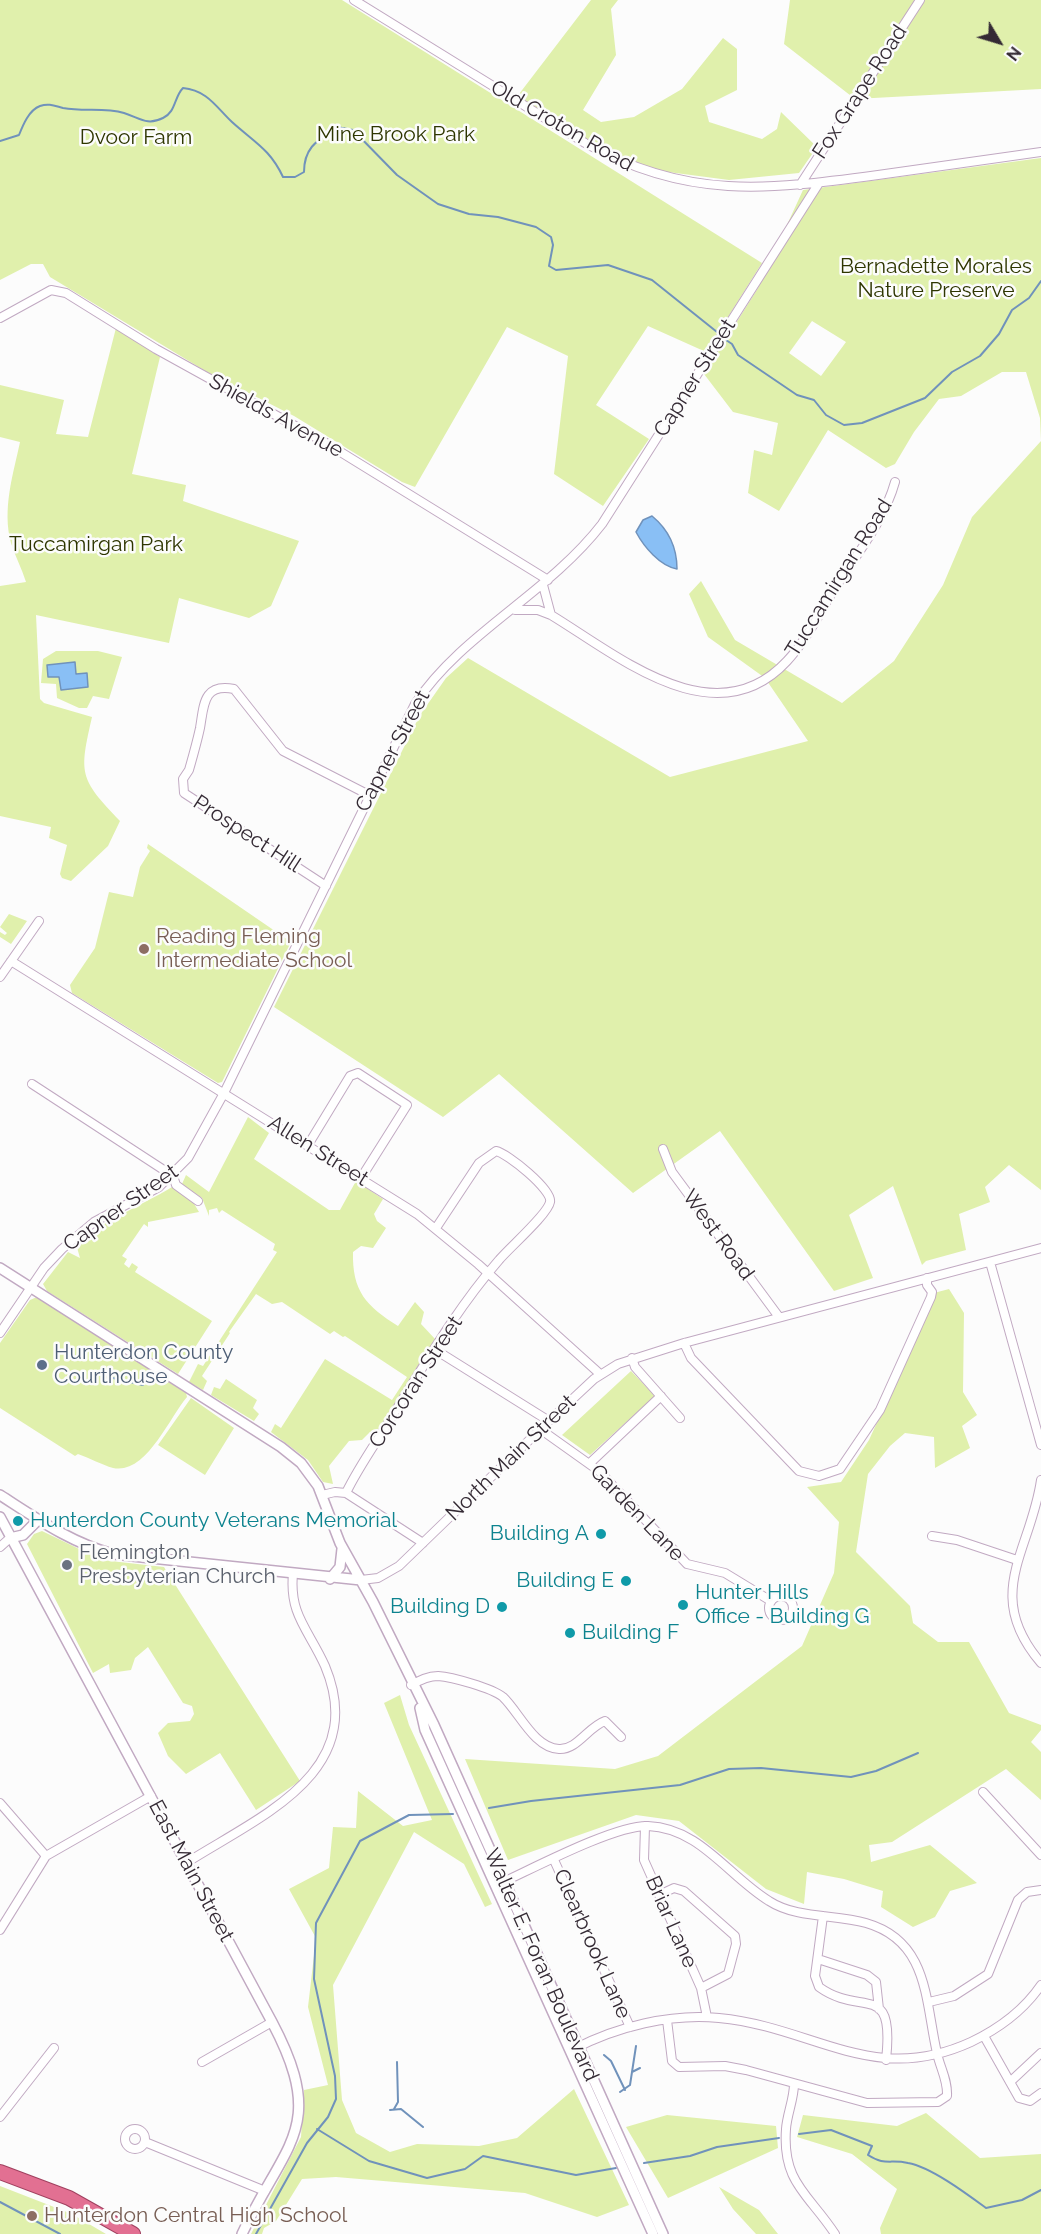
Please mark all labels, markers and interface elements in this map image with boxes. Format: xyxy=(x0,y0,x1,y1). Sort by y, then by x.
north arrow xyxy=(969,12,1029,72)
street label: Fox Grape Road xyxy=(807,20,913,164)
text: N xyxy=(1002,43,1025,64)
street label: Old Croton Road xyxy=(486,75,638,177)
park label: Mine Brook Park xyxy=(317,122,475,148)
park label: Dvoor Farm xyxy=(80,125,192,151)
park label: Bernadette Morales Nature Preserve xyxy=(840,254,1032,304)
street label: Capner Street xyxy=(649,314,741,442)
street label: Shields Avenue xyxy=(204,369,348,463)
street label: Tuccamirgan Road xyxy=(780,494,898,662)
park label: Tuccamirgan Park xyxy=(9,532,183,558)
street label: Capner Street xyxy=(350,686,436,816)
street label: Prospect Hill xyxy=(188,790,306,878)
place label: Reading Fleming Intermediate School xyxy=(156,924,352,974)
marker: Reading Fleming Intermediate School xyxy=(137,942,151,956)
street label: Allen Street xyxy=(263,1110,373,1192)
street label: Capner Street xyxy=(59,1159,183,1257)
street label: West Road xyxy=(677,1185,759,1285)
street label: Corcoran Street xyxy=(364,1311,468,1453)
place label: Hunterdon County Courthouse xyxy=(54,1340,233,1390)
marker: Hunterdon County Courthouse xyxy=(35,1358,49,1372)
street label: North Main Street xyxy=(441,1390,581,1526)
street label: Garden Lane xyxy=(585,1459,689,1567)
place label: Hunterdon County Veterans Memorial xyxy=(30,1508,397,1534)
marker: Hunterdon County Veterans Memorial xyxy=(11,1514,25,1528)
place label: Building A xyxy=(490,1521,589,1547)
marker: Building A xyxy=(594,1527,608,1541)
place label: Flemington Presbyterian Church xyxy=(79,1540,276,1590)
marker: Flemington Presbyterian Church xyxy=(60,1558,74,1572)
place label: Building E xyxy=(516,1568,614,1594)
marker: Building E xyxy=(619,1574,633,1588)
place label: Hunter Hills Office - Building G xyxy=(695,1580,870,1630)
place label: Building D xyxy=(390,1594,490,1620)
marker: Hunter Hills Office - Building G xyxy=(676,1598,690,1612)
marker: Building D xyxy=(495,1600,509,1614)
place label: Building F xyxy=(582,1620,679,1646)
marker: Building F xyxy=(563,1626,577,1640)
street label: East Main Street xyxy=(143,1796,239,1946)
street label: Walter E. Foran Boulevard xyxy=(478,1845,604,2085)
street label: Clearbrook Lane xyxy=(548,1865,636,2023)
street label: Briar Lane xyxy=(639,1872,703,1972)
place label: Hunterdon Central High School xyxy=(44,2203,347,2229)
marker: Hunterdon Central High School xyxy=(25,2209,39,2223)

